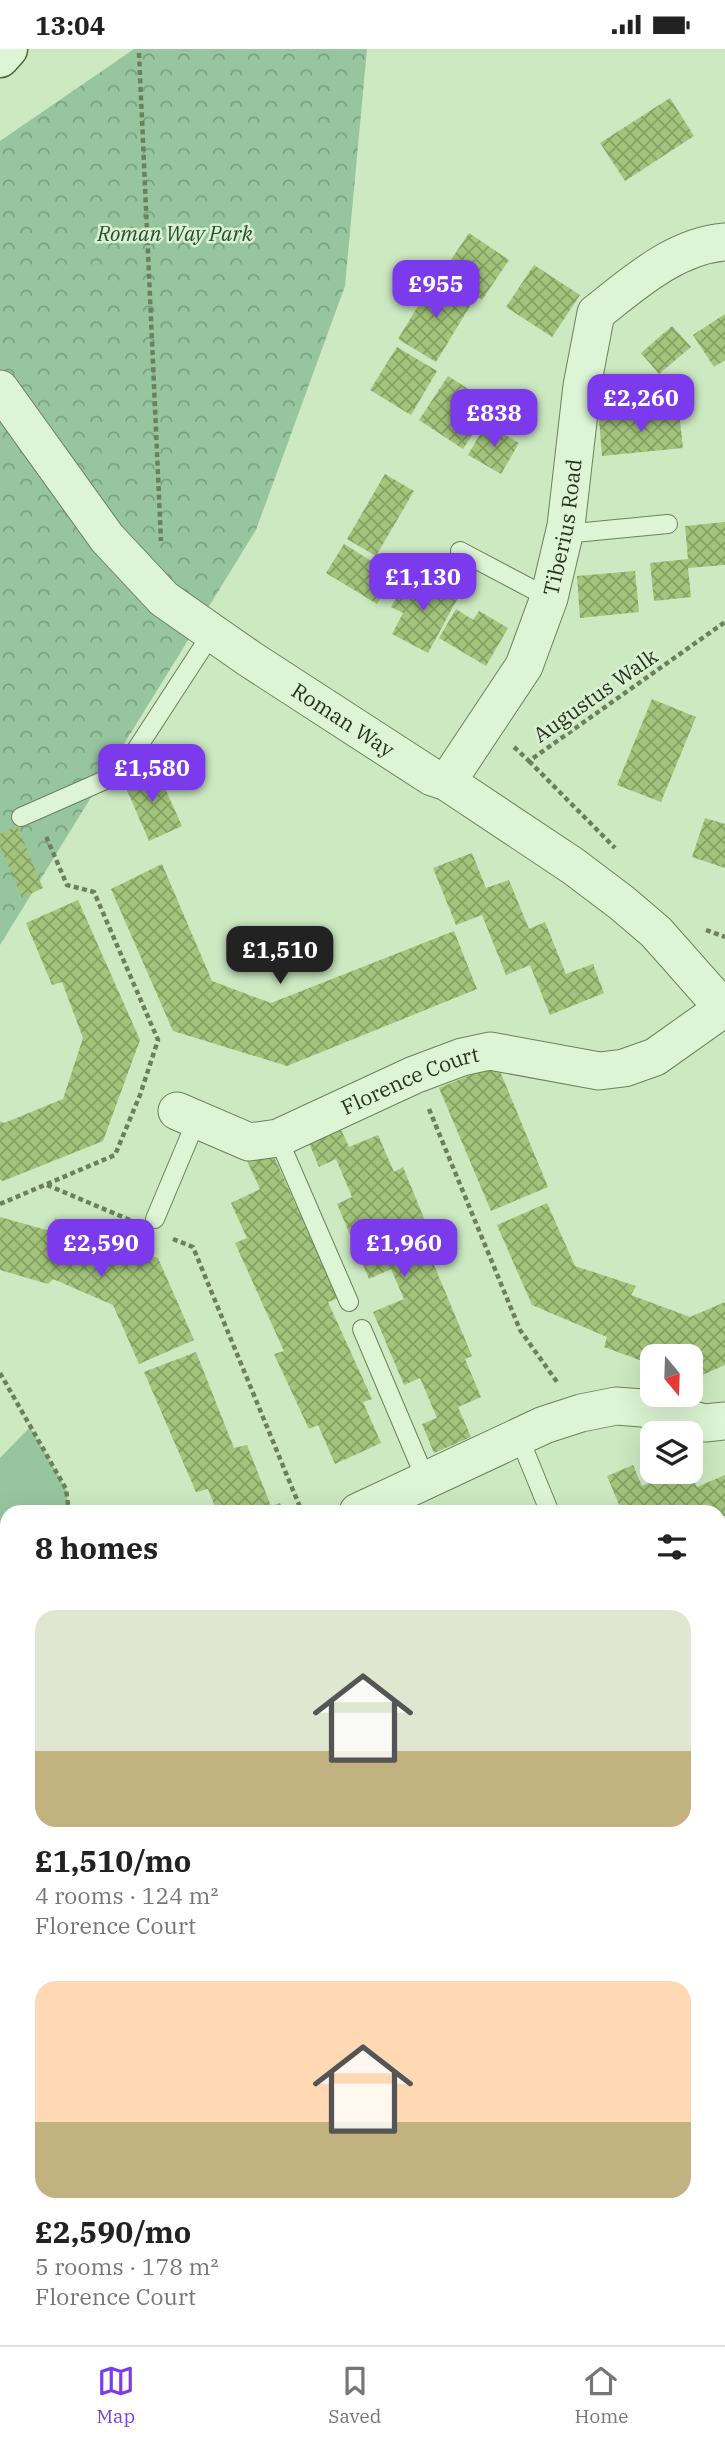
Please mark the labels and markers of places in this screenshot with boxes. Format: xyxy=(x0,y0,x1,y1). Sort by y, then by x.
pin: £955 xyxy=(395,261,477,320)
pin: £2,260 xyxy=(584,375,698,434)
pin: £838 xyxy=(453,389,535,449)
pin: £1,130 xyxy=(366,553,480,613)
pin: £1,580 xyxy=(95,745,209,804)
pin: £1,510 xyxy=(223,927,337,986)
pin: £2,590 xyxy=(44,1219,158,1279)
pin: £1,960 xyxy=(347,1219,461,1279)

